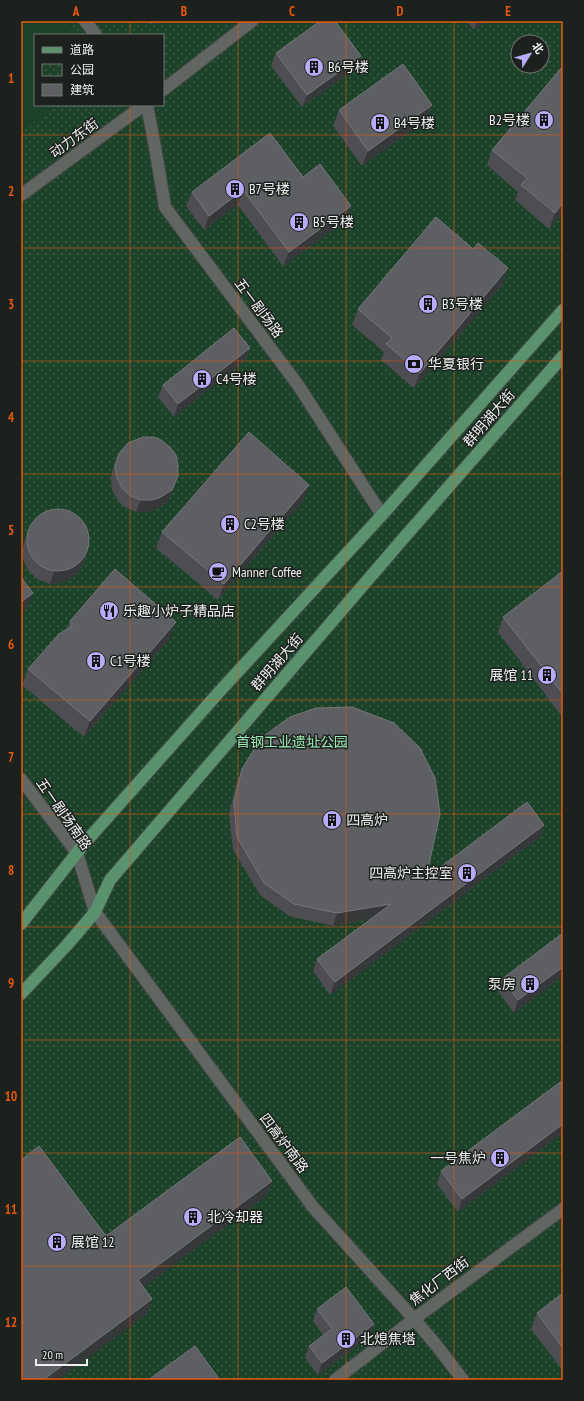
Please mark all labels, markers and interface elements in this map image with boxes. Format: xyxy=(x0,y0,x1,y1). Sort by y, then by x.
text: A xyxy=(72,3,80,20)
text: B xyxy=(181,3,187,20)
text: C xyxy=(289,3,295,20)
text: D xyxy=(397,3,404,20)
text: E xyxy=(505,3,511,20)
legend xyxy=(34,34,164,106)
north arrow xyxy=(510,34,550,74)
text: 北 xyxy=(529,39,547,57)
text: 道路 xyxy=(70,42,94,57)
building icon: B6号楼 xyxy=(303,56,325,78)
place label: B6号楼 xyxy=(328,58,369,76)
text: 公园 xyxy=(70,62,94,77)
text: 1 xyxy=(8,70,14,87)
text: 建筑 xyxy=(70,82,94,97)
building icon: B2号楼 xyxy=(533,109,555,131)
place label: B2号楼 xyxy=(489,111,530,129)
building icon: B4号楼 xyxy=(369,112,391,134)
street label: 动力东街 xyxy=(46,114,102,162)
place label: B4号楼 xyxy=(394,114,435,132)
building icon: B7号楼 xyxy=(224,178,246,200)
place label: B7号楼 xyxy=(249,180,290,198)
text: 2 xyxy=(8,183,14,200)
building icon: B5号楼 xyxy=(288,211,310,233)
place label: B5号楼 xyxy=(313,213,354,231)
street label: 五一剧场路 xyxy=(231,275,287,341)
building icon: B3号楼 xyxy=(417,293,439,315)
place label: B3号楼 xyxy=(442,295,483,313)
text: 3 xyxy=(8,296,14,313)
bank icon: 华夏银行 xyxy=(403,353,425,375)
place label: 华夏银行 xyxy=(428,355,484,373)
building icon: C4号楼 xyxy=(191,368,213,390)
place label: C4号楼 xyxy=(216,370,257,388)
street label: 群明湖大街 xyxy=(459,386,519,450)
text: 4 xyxy=(8,409,15,426)
building icon: C2号楼 xyxy=(219,513,241,535)
place label: C2号楼 xyxy=(244,515,285,533)
text: 5 xyxy=(8,522,14,539)
cafe icon: Manner Coffee xyxy=(207,561,229,583)
place label: Manner Coffee xyxy=(232,563,302,581)
restaurant icon: 乐趣小炉子精品店 xyxy=(98,600,120,622)
place label: 乐趣小炉子精品店 xyxy=(123,602,235,620)
street label: 群明湖大街 xyxy=(247,630,307,694)
text: 6 xyxy=(8,636,14,653)
building icon: C1号楼 xyxy=(85,650,107,672)
place label: C1号楼 xyxy=(110,652,151,670)
building icon: 展馆 11 xyxy=(536,664,558,686)
place label: 展馆 11 xyxy=(489,666,533,684)
park label: 首钢工业遗址公园 xyxy=(236,733,348,751)
text: 7 xyxy=(8,749,14,766)
street label: 五一剧场南路 xyxy=(33,774,95,854)
building icon: 四高炉 xyxy=(321,809,343,831)
place label: 四高炉 xyxy=(346,811,388,829)
text: 8 xyxy=(8,862,14,879)
building icon: 四高炉主控室 xyxy=(456,862,478,884)
place label: 四高炉主控室 xyxy=(369,864,453,882)
building icon: 泵房 xyxy=(519,973,541,995)
text: 9 xyxy=(8,975,14,992)
place label: 泵房 xyxy=(488,975,516,993)
text: 10 xyxy=(5,1088,17,1105)
street label: 四高炉南路 xyxy=(256,1110,312,1176)
building icon: 一号焦炉 xyxy=(489,1147,511,1169)
place label: 一号焦炉 xyxy=(430,1149,486,1167)
text: 11 xyxy=(5,1201,17,1218)
building icon: 北冷却器 xyxy=(182,1206,204,1228)
place label: 北冷却器 xyxy=(207,1208,263,1226)
building icon: 展馆 12 xyxy=(46,1231,68,1253)
place label: 展馆 12 xyxy=(71,1233,115,1251)
street label: 焦化厂西街 xyxy=(406,1253,472,1309)
text: 12 xyxy=(5,1314,17,1331)
building icon: 北熄焦塔 xyxy=(335,1328,357,1350)
place label: 北熄焦塔 xyxy=(360,1330,416,1348)
scale bar xyxy=(36,1341,87,1367)
text: 20 m xyxy=(42,1347,63,1362)

